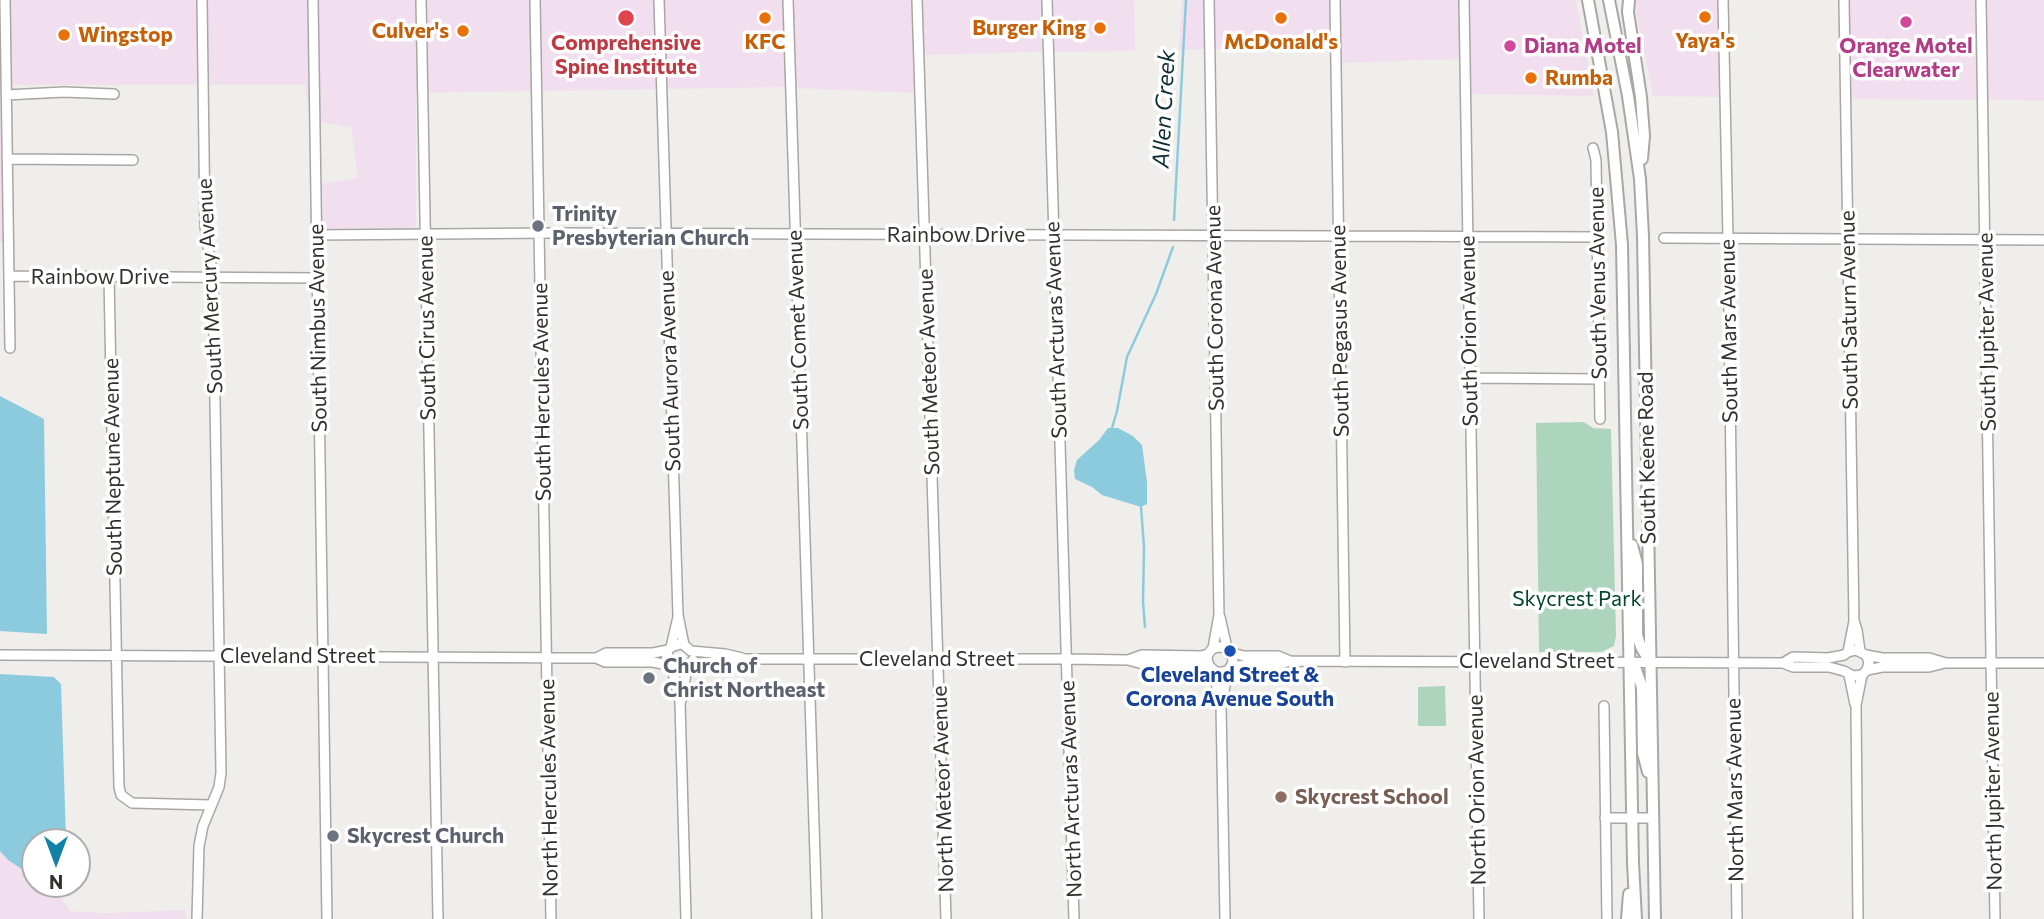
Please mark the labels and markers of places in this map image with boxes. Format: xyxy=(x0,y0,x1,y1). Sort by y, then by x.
marker: Comprehensive Spine Institute xyxy=(616,8,636,28)
marker: Yaya's xyxy=(1697,9,1713,25)
marker: KFC xyxy=(757,10,773,26)
marker: McDonald's xyxy=(1273,10,1289,26)
marker: Orange Motel Clearwater xyxy=(1898,14,1914,30)
place label: Burger King xyxy=(972,15,1086,41)
place label: Culver's xyxy=(372,18,449,44)
marker: Burger King xyxy=(1092,20,1108,36)
place label: Wingstop xyxy=(78,22,173,48)
marker: Culver's xyxy=(455,23,471,39)
marker: Wingstop xyxy=(56,27,72,43)
place label: Yaya's xyxy=(1675,28,1735,54)
place label: KFC xyxy=(744,29,786,55)
place label: McDonald's xyxy=(1224,29,1338,55)
place label: Comprehensive Spine Institute xyxy=(551,30,701,80)
place label: Diana Motel xyxy=(1524,33,1642,59)
place label: Orange Motel Clearwater xyxy=(1839,33,1973,83)
marker: Diana Motel xyxy=(1502,38,1518,54)
place label: Rumba xyxy=(1545,65,1613,91)
marker: Rumba xyxy=(1523,70,1539,86)
place label: Trinity Presbyterian Church xyxy=(552,201,749,251)
marker: Trinity Presbyterian Church xyxy=(530,218,546,234)
marker: Cleveland Street & Corona Avenue South xyxy=(1222,643,1238,659)
place label: Church of Christ Northeast xyxy=(663,653,825,703)
place label: Cleveland Street & Corona Avenue South xyxy=(1126,662,1334,712)
marker: Church of Christ Northeast xyxy=(641,670,657,686)
place label: Skycrest School xyxy=(1295,784,1449,810)
marker: Skycrest School xyxy=(1273,789,1289,805)
place label: Skycrest Church xyxy=(347,823,504,849)
marker: Skycrest Church xyxy=(325,828,341,844)

